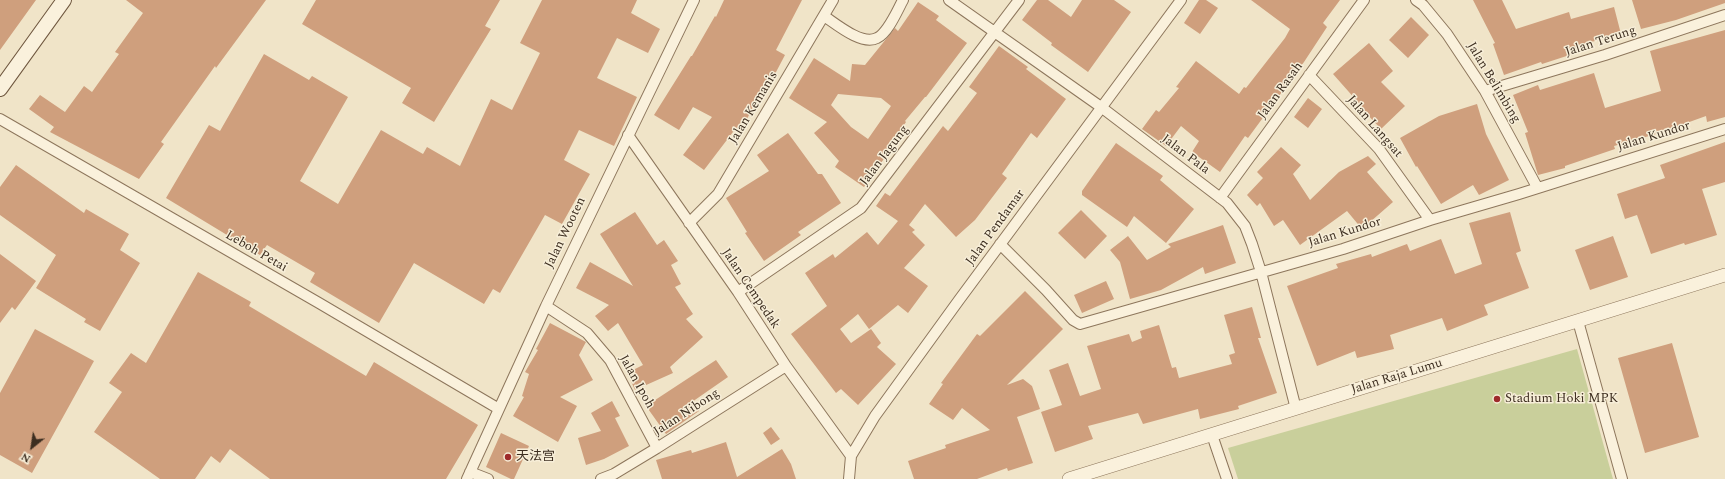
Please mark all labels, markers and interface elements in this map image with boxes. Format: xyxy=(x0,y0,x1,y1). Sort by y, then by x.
street label: Jalan Terung xyxy=(1564,23,1638,61)
street label: Jalan Belimbing xyxy=(1463,40,1523,126)
street label: Jalan Rasah xyxy=(1255,60,1307,122)
street label: Jalan Kemanis xyxy=(726,69,782,147)
street label: Jalan Langsat xyxy=(1343,93,1405,161)
street label: Jalan Kundor xyxy=(1616,119,1692,155)
street label: Jalan Jagung xyxy=(857,123,913,189)
street label: Jalan Pala xyxy=(1158,132,1212,178)
street label: Jalan Pendamar xyxy=(963,187,1029,269)
street label: Jalan Wooten xyxy=(542,195,590,271)
street label: Jalan Kundor xyxy=(1307,215,1383,251)
street label: Leboh Petai xyxy=(222,228,290,276)
street label: Jalan Cempedak xyxy=(717,246,783,332)
street label: Jalan Ipoh xyxy=(615,352,657,412)
street label: Jalan Raja Lumu xyxy=(1349,356,1445,398)
street label: Jalan Nibong xyxy=(651,386,723,440)
place label: Stadium Hoki MPK xyxy=(1505,391,1618,407)
marker: Stadium Hoki MPK xyxy=(1492,394,1502,404)
north arrow xyxy=(12,427,52,467)
text: N xyxy=(18,448,34,467)
place label: 天法宫 xyxy=(516,449,555,465)
marker: 天法宫 xyxy=(503,452,513,462)

